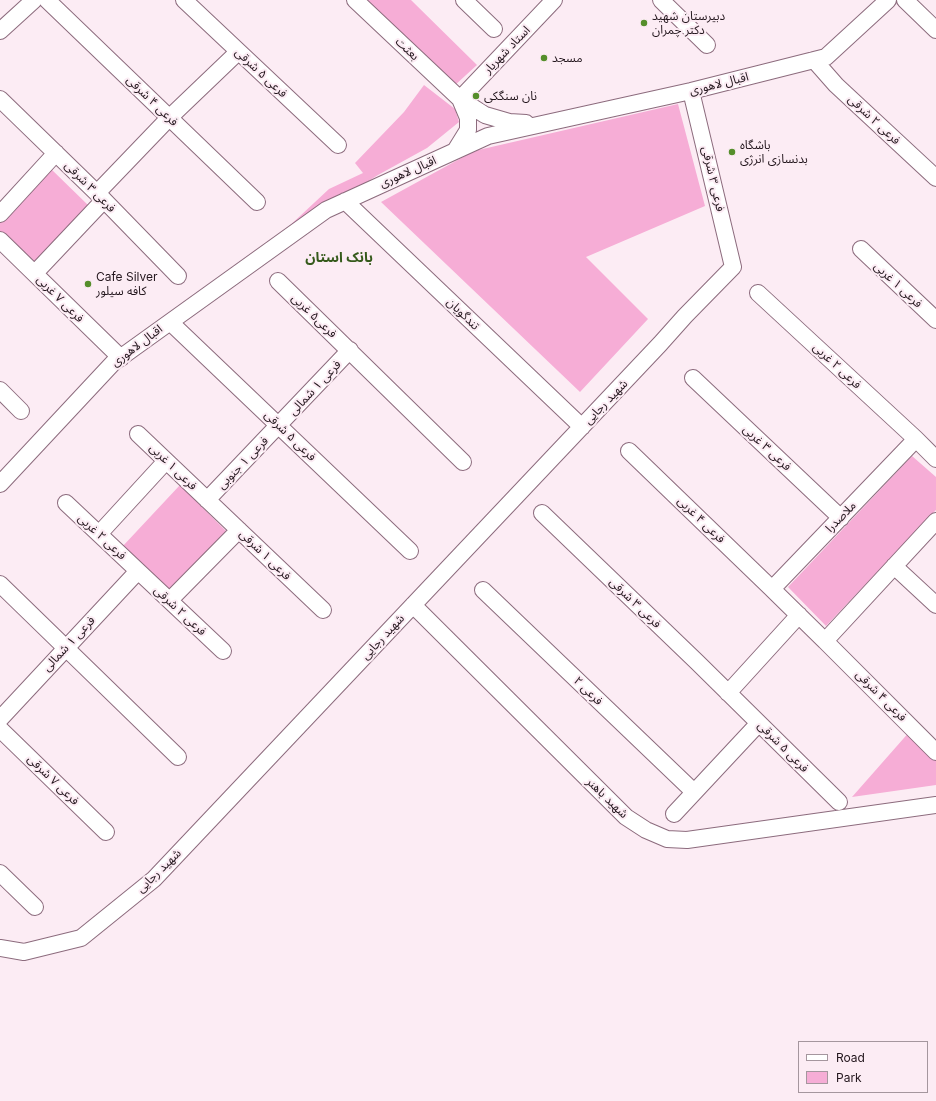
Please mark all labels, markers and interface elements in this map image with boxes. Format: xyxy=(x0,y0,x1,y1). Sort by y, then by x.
place label: دبیرستان شهید دکتر چمران xyxy=(652,9,725,37)
marker: دبیرستان شهید دکتر چمران xyxy=(639,18,649,28)
street label: استاد شهریار xyxy=(481,23,533,77)
street label: بعثت xyxy=(392,35,422,63)
street label: فرعی ۵ شرقی xyxy=(232,45,290,101)
place label: مسجد xyxy=(552,51,583,65)
marker: مسجد xyxy=(539,53,549,63)
street label: اقبال لاهوری xyxy=(688,70,750,98)
street label: فرعی ۴ شرقی xyxy=(123,73,181,129)
place label: نان سنگکی xyxy=(484,89,537,103)
marker: نان سنگکی xyxy=(471,91,481,101)
street label: فرعی ۲ شرقی xyxy=(845,92,903,148)
place label: باشگاه بدنسازی انرژی xyxy=(740,138,808,166)
street label: فرعی ۳ شرقی xyxy=(699,145,727,213)
marker: باشگاه بدنسازی انرژی xyxy=(727,147,737,157)
street label: اقبال لاهوری xyxy=(377,153,439,191)
street label: فرعی ۳ شرقی xyxy=(61,158,119,216)
district label: بانک استان xyxy=(305,250,373,266)
street label: فرعی ۱ غربی xyxy=(871,259,925,311)
place label: Cafe Silver کافه سیلور xyxy=(96,270,158,298)
street label: فرعی ۷ غربی xyxy=(33,272,87,326)
marker: Cafe Silver کافه سیلور xyxy=(83,279,93,289)
street label: فرعی۵ غربی xyxy=(288,291,340,341)
street label: تندگویان xyxy=(444,295,482,333)
street label: اقبال لاهوری xyxy=(108,322,166,370)
street label: فرعی ۲ غربی xyxy=(810,340,864,392)
street label: فرعی ۱ شمالی xyxy=(286,357,344,419)
street label: شهید رجایی xyxy=(581,377,631,427)
street label: فرعی ۵ شرقی xyxy=(261,408,319,464)
street label: فرعی ۳ غربی xyxy=(740,422,794,474)
street label: فرعی ۱ جنوبی xyxy=(214,434,272,492)
street label: فرعی ۱ غربی xyxy=(146,441,200,493)
street label: فرعی ۴ غربی xyxy=(674,494,728,546)
street label: ملاصدرا xyxy=(823,498,859,536)
street label: فرعی ۲ غربی xyxy=(75,511,129,563)
street label: فرعی ۱ شرقی xyxy=(236,527,294,583)
street label: فرعی ۳ شرقی xyxy=(606,575,664,631)
street label: فرعی ۲ شرقی xyxy=(151,583,209,639)
street label: شهید رجایی xyxy=(358,611,408,663)
street label: فرعی ۱ شمالی xyxy=(40,613,98,675)
street label: فرعی ۴ شرقی xyxy=(852,667,910,725)
street label: فرعی ۲ xyxy=(570,674,606,708)
street label: فرعی ۵ شرقی xyxy=(754,718,812,776)
street label: فرعی ۷ شرقی xyxy=(24,752,82,808)
street label: شهید باهنر xyxy=(583,775,631,821)
street label: شهید رجایی xyxy=(134,846,184,896)
legend xyxy=(798,1041,928,1093)
text: Road xyxy=(836,1050,865,1065)
text: Park xyxy=(836,1070,862,1085)

